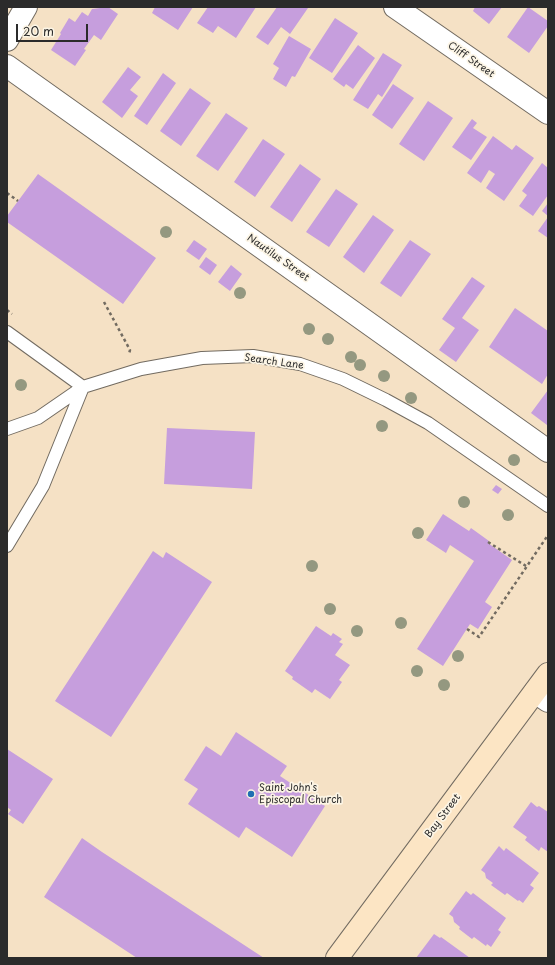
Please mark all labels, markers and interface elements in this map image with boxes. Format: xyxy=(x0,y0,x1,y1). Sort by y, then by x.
scale bar xyxy=(18,16,90,42)
text: 20 m xyxy=(23,22,54,40)
street label: Cliff Street xyxy=(445,40,497,80)
street label: Nautilus Street xyxy=(245,232,311,284)
street label: Search Lane xyxy=(244,352,304,372)
place label: Saint John's Episcopal Church xyxy=(259,782,342,806)
marker: Saint John's Episcopal Church xyxy=(246,789,256,799)
street label: Bay Street xyxy=(423,792,463,840)

